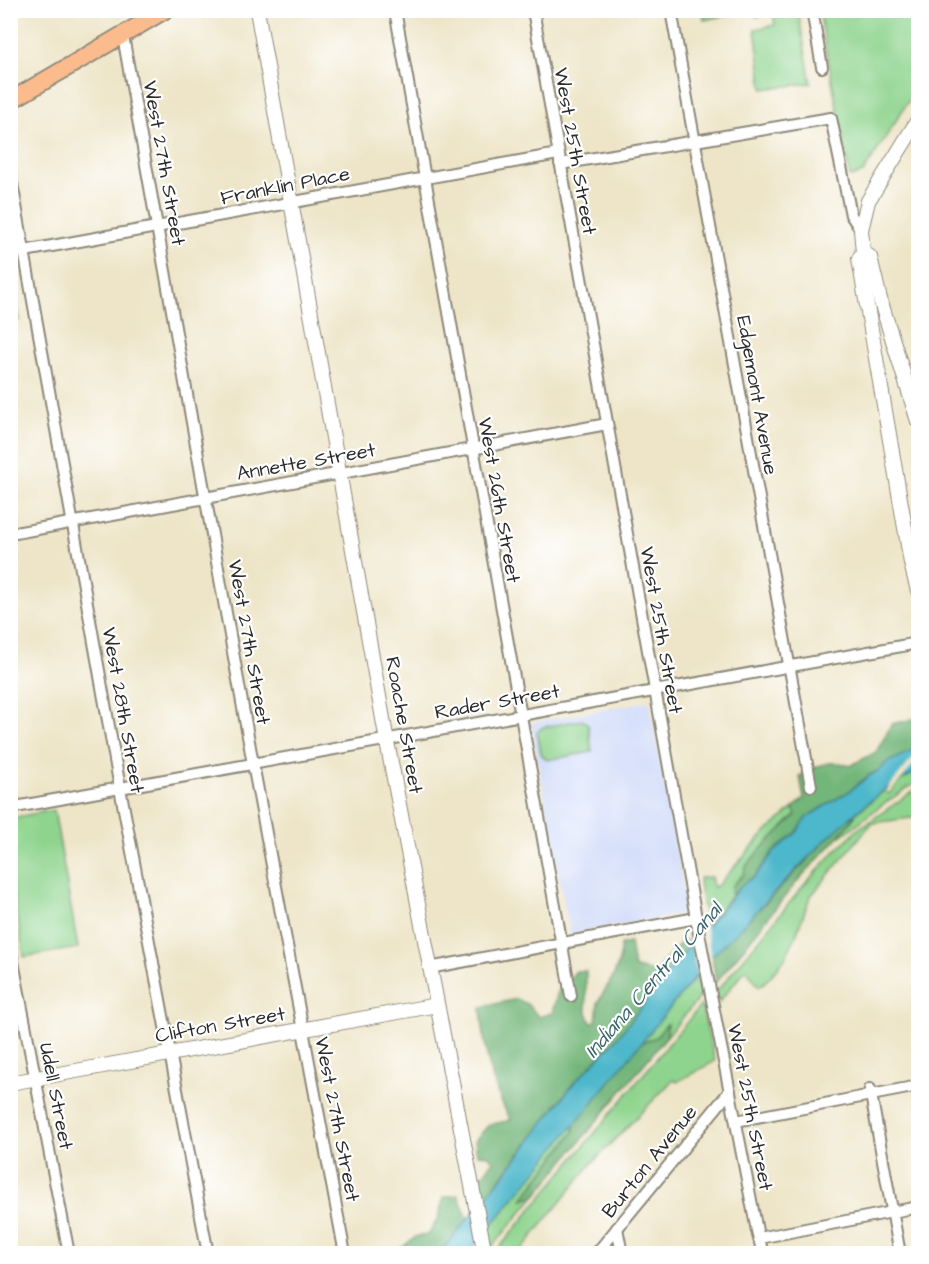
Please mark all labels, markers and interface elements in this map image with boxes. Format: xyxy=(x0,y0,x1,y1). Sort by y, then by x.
street label: West 25th Street xyxy=(547,65,603,237)
street label: West 27th Street xyxy=(136,78,192,248)
street label: Franklin Place xyxy=(218,160,352,212)
street label: Edgemont Avenue xyxy=(728,313,785,477)
street label: West 26th Street xyxy=(471,415,527,585)
street label: Annette Street xyxy=(235,436,378,488)
street label: West 25th Street xyxy=(633,544,689,716)
street label: West 27th Street xyxy=(221,557,277,727)
street label: West 28th Street xyxy=(95,625,151,795)
street label: Roache Street xyxy=(378,654,430,796)
street label: Rader Street xyxy=(433,677,562,727)
water label: Indiana Central Canal xyxy=(578,894,731,1064)
street label: Clifton Street xyxy=(153,1000,287,1050)
street label: West 25th Street xyxy=(720,1022,780,1193)
street label: West 27th Street xyxy=(307,1034,367,1204)
street label: Udell Street xyxy=(32,1040,80,1152)
street label: Burton Avenue xyxy=(596,1099,704,1224)

